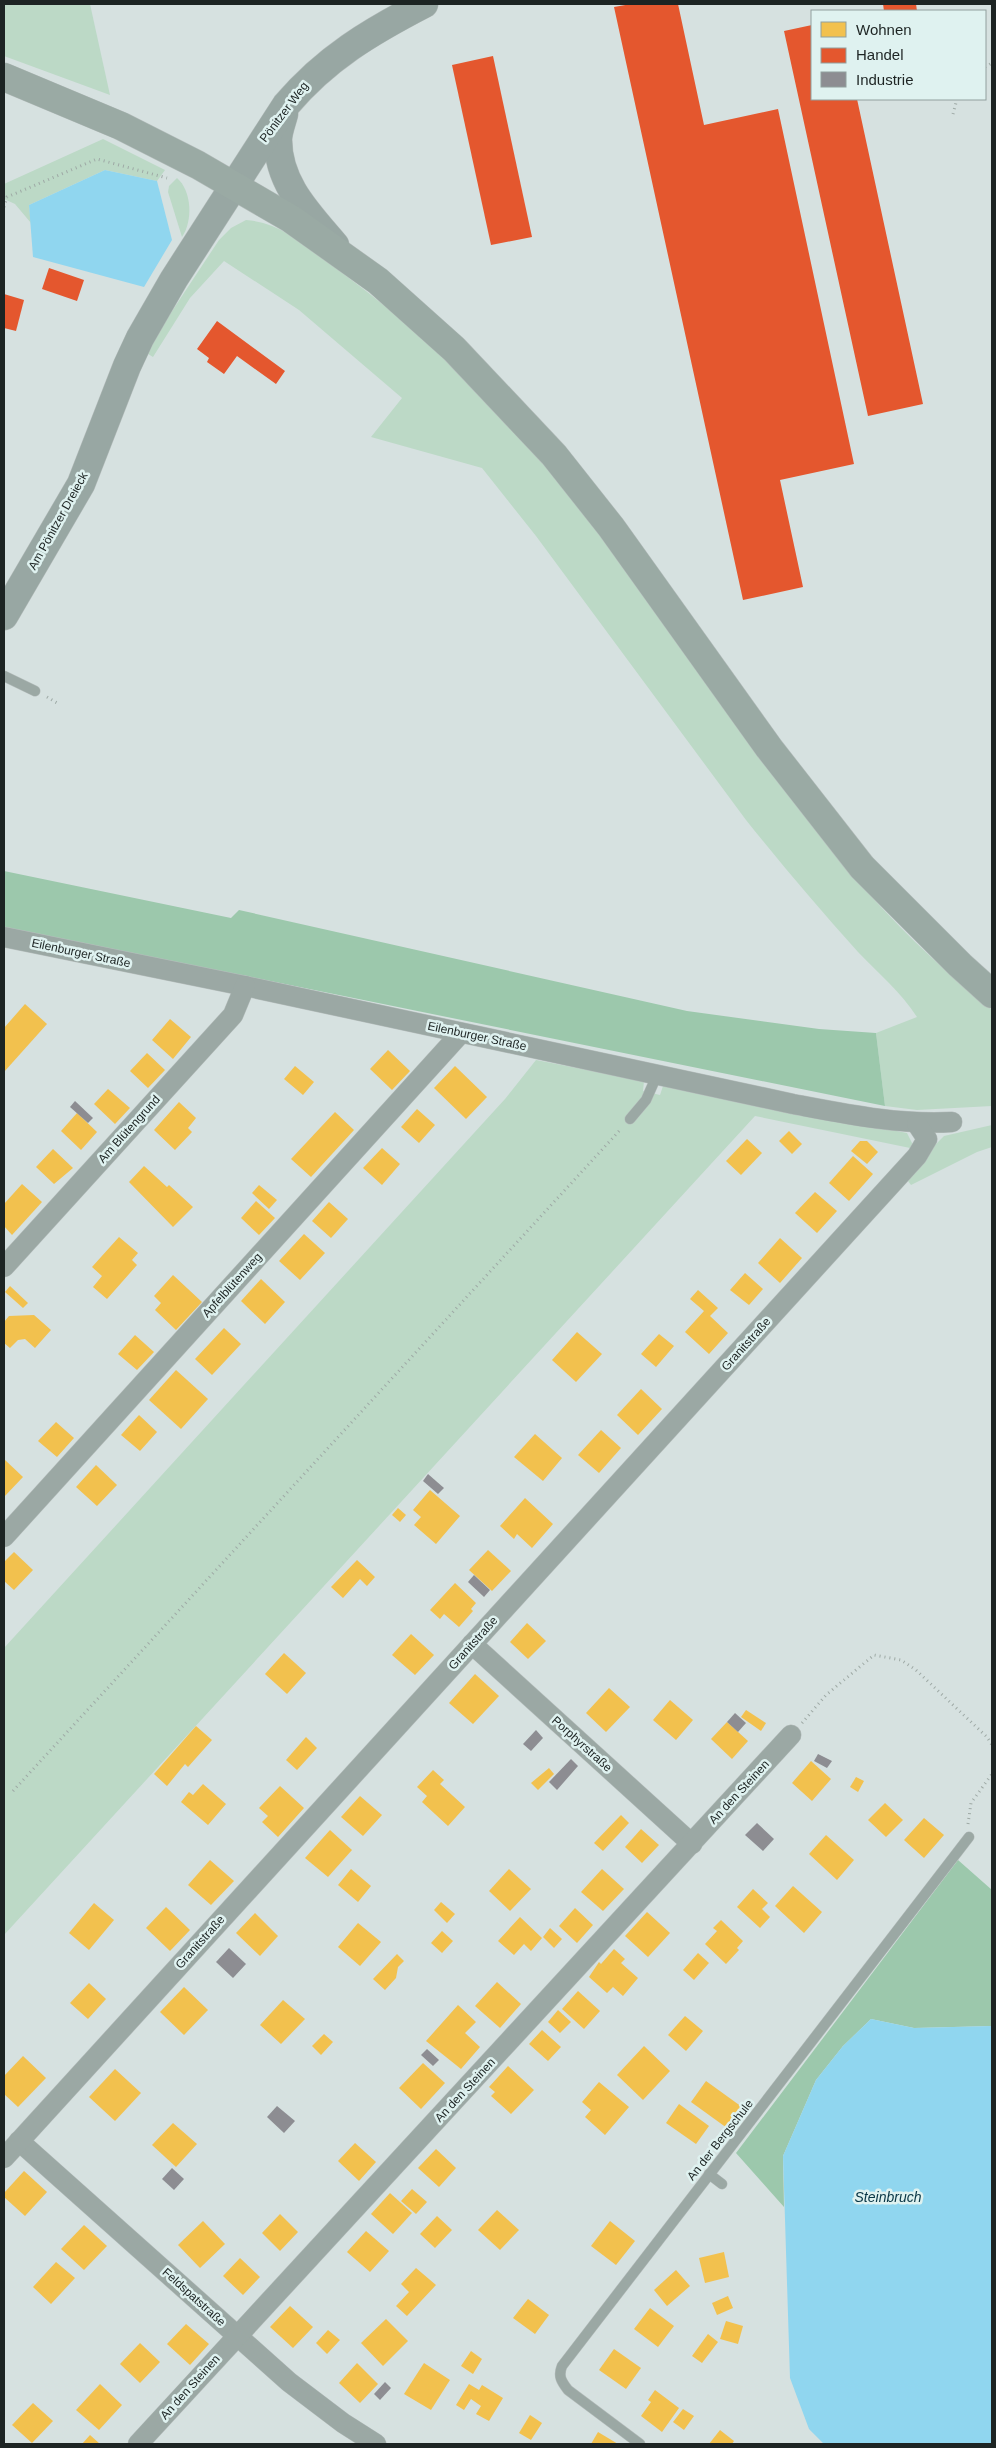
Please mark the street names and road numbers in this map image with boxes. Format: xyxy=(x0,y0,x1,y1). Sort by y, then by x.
street label: Pönitzer Weg xyxy=(257,79,311,145)
street label: Am Pönitzer Dreieck xyxy=(25,469,91,572)
street label: Eilenburger Straße xyxy=(30,936,132,970)
street label: Eilenburger Straße xyxy=(426,1019,528,1053)
street label: Am Blütengrund xyxy=(95,1092,163,1166)
street label: Apfelblütenweg xyxy=(199,1250,265,1320)
street label: Granitstraße xyxy=(718,1314,774,1373)
street label: Granitstraße xyxy=(445,1613,501,1672)
street label: Porphyrstraße xyxy=(549,1713,615,1775)
street label: An den Steinen xyxy=(706,1757,772,1827)
street label: Granitstraße xyxy=(172,1912,228,1971)
street label: An den Steinen xyxy=(432,2055,498,2125)
street label: An der Bergschule xyxy=(684,2097,756,2183)
street label: Feldspatstraße xyxy=(160,2265,229,2329)
street label: An den Steinen xyxy=(157,2352,223,2422)

